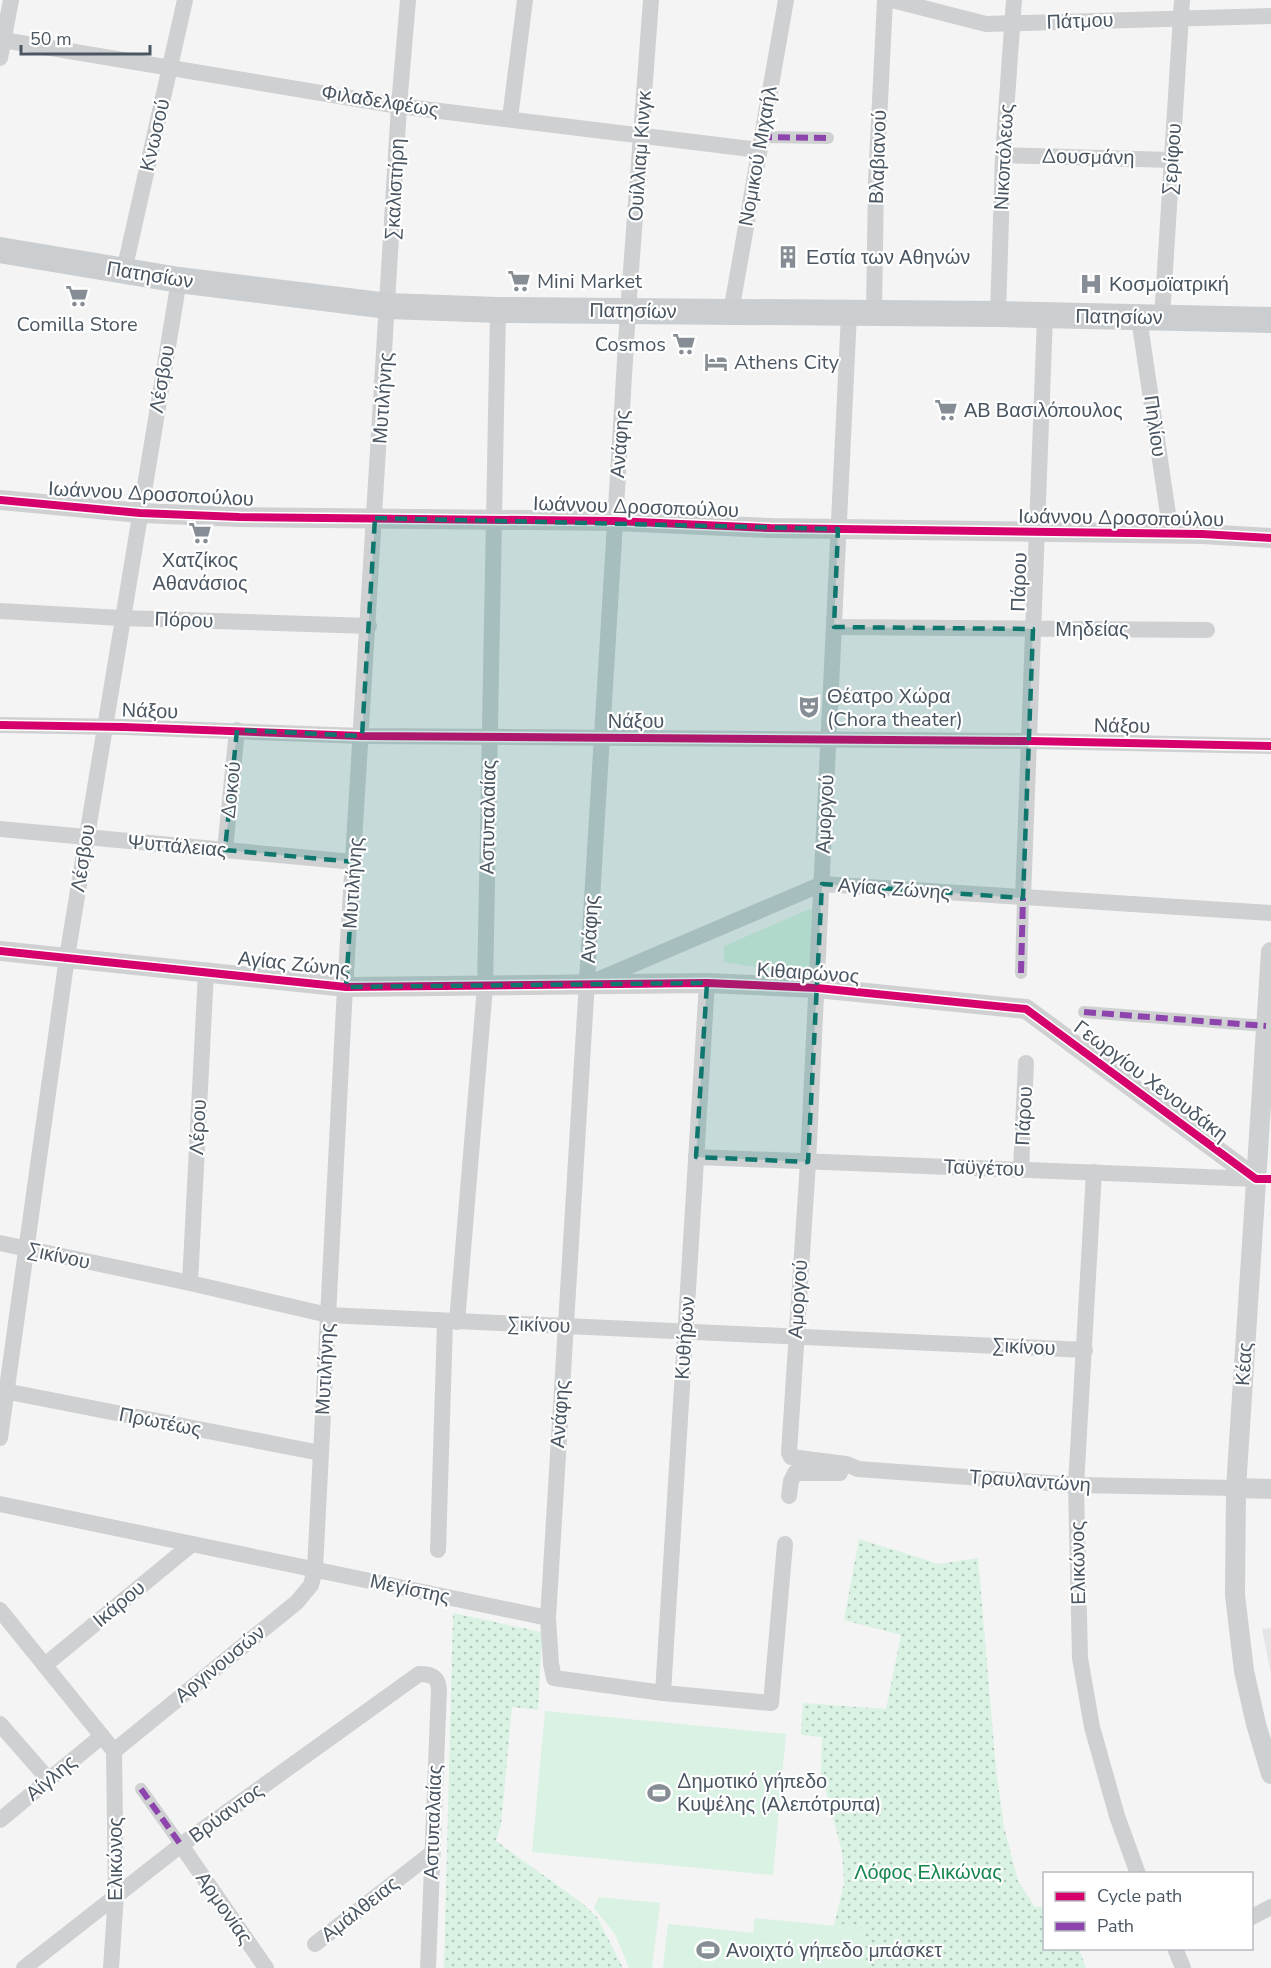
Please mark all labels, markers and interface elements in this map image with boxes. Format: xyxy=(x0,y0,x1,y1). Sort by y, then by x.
street label: Πάτμου xyxy=(1046,6,1114,36)
scale bar xyxy=(21,18,150,56)
text: 50 m xyxy=(30,27,72,51)
street label: Φιλαδελφέως xyxy=(319,78,441,124)
street label: Νομικού Μιχαήλ xyxy=(732,84,784,228)
street label: Ουίλλιαμ Κινγκ xyxy=(622,89,658,222)
street label: Κνωσού xyxy=(134,96,176,174)
street label: Νικοπόλεως xyxy=(988,103,1020,211)
street label: Βλαβιανού xyxy=(863,109,893,205)
street label: Σερίφου xyxy=(1156,122,1188,196)
street label: Σκαλιστήρη xyxy=(379,138,411,240)
street label: Δουσμάνη xyxy=(1041,143,1135,171)
building icon: Εστία των Αθηνών xyxy=(775,244,801,270)
place label: Εστία των Αθηνών xyxy=(806,244,970,271)
street label: Πατησίων xyxy=(105,255,195,295)
supermarket icon: Mini Market xyxy=(506,268,532,294)
place label: Mini Market xyxy=(537,268,643,295)
hospital icon: Κοσμοϊατρική xyxy=(1078,271,1104,297)
place label: Κοσμοϊατρική xyxy=(1109,271,1229,298)
supermarket icon: Comilla Store xyxy=(64,283,90,309)
street label: Πατησίων xyxy=(589,297,677,325)
street label: Πατησίων xyxy=(1075,303,1163,331)
place label: Comilla Store xyxy=(16,311,138,338)
place label: Cosmos xyxy=(595,331,666,358)
supermarket icon: Cosmos xyxy=(671,331,697,357)
street label: Λέσβου xyxy=(143,343,181,415)
hotel icon: Athens City xyxy=(703,349,729,375)
place label: Athens City xyxy=(734,349,840,376)
street label: Μυτιλήνης xyxy=(366,351,400,445)
street label: Πηλίου xyxy=(1137,393,1173,459)
supermarket icon: ΑΒ Βασιλόπουλος xyxy=(933,397,959,423)
place label: ΑΒ Βασιλόπουλος xyxy=(964,397,1123,424)
street label: Ανάφης xyxy=(604,409,636,479)
street label: Ιωάννου Δροσοπούλου xyxy=(47,475,255,513)
street label: Ιωάννου Δροσοπούλου xyxy=(533,490,739,524)
street label: Ιωάννου Δροσοπούλου xyxy=(1018,503,1224,533)
supermarket icon: Χατζίκος Αθανάσιος xyxy=(187,520,213,546)
place label: Χατζίκος Αθανάσιος xyxy=(152,547,248,597)
street label: Πάρου xyxy=(1004,552,1034,612)
street label: Πόρου xyxy=(154,605,214,635)
street label: Μηδείας xyxy=(1055,616,1129,643)
place label: Θέατρο Χώρα (Chora theater) xyxy=(827,683,963,733)
theatre icon: Θέατρο Χώρα (Chora theater) xyxy=(796,694,822,720)
street label: Νάξου xyxy=(121,697,179,725)
street label: Νάξου xyxy=(608,708,664,735)
street label: Νάξου xyxy=(1094,712,1150,740)
street label: Αστυπαλαίας xyxy=(474,759,503,875)
street label: Δοκού xyxy=(215,760,247,820)
street label: Αμοργού xyxy=(809,774,841,854)
street label: Λέσβου xyxy=(64,822,102,894)
street label: Ψυττάλειας xyxy=(126,828,228,864)
street label: Μυτιλήνης xyxy=(336,836,370,930)
street label: Αγίας Ζώνης xyxy=(837,872,951,906)
street label: Ανάφης xyxy=(575,894,605,964)
street label: Αγίας Ζώνης xyxy=(237,945,352,983)
street label: Κιθαιρώνος xyxy=(756,956,861,990)
street label: Γεωργίου Χενουδάκη xyxy=(1068,1014,1234,1148)
street label: Πάρου xyxy=(1009,1086,1039,1146)
street label: Λέρου xyxy=(183,1098,213,1156)
street label: Ταϋγέτου xyxy=(943,1153,1025,1183)
street label: Σικίνου xyxy=(25,1236,93,1276)
street label: Αμοργού xyxy=(782,1259,814,1339)
street label: Κυθήρων xyxy=(669,1295,701,1381)
street label: Σικίνου xyxy=(507,1310,571,1340)
street label: Μυτιλήνης xyxy=(309,1322,341,1416)
street label: Σικίνου xyxy=(992,1332,1056,1362)
street label: Κέας xyxy=(1229,1341,1259,1387)
street label: Ανάφης xyxy=(544,1379,576,1449)
street label: Πρωτέως xyxy=(117,1401,204,1443)
street label: Τραυλαντώνη xyxy=(968,1463,1092,1499)
street label: Ελικώνος xyxy=(1064,1520,1092,1605)
street label: Μεγίστης xyxy=(368,1567,453,1611)
street label: Ικάρου xyxy=(87,1574,151,1634)
street label: Αργινουσών xyxy=(169,1619,271,1709)
street label: Αίγλης xyxy=(20,1749,82,1807)
street label: Αστυπαλαίας xyxy=(418,1764,449,1880)
place label: Δημοτικό γήπεδο Κυψέλης (Αλεπότρυπα) xyxy=(677,1768,881,1818)
street label: Βρύαντος xyxy=(183,1777,269,1849)
sports icon: Δημοτικό γήπεδο Κυψέλης (Αλεπότρυπα) xyxy=(646,1780,672,1806)
street label: Ελικώνος xyxy=(102,1817,129,1901)
park label: Λόφος Ελικώνας xyxy=(854,1859,1002,1886)
street label: Αρμονίας xyxy=(189,1866,259,1950)
street label: Αμάλθειας xyxy=(316,1870,405,1948)
legend xyxy=(1043,1872,1253,1950)
text: Cycle path xyxy=(1097,1884,1182,1908)
text: Path xyxy=(1097,1914,1134,1938)
sports icon: Ανοιχτό γήπεδο μπάσκετ xyxy=(695,1937,721,1963)
place label: Ανοιχτό γήπεδο μπάσκετ xyxy=(726,1937,942,1964)

